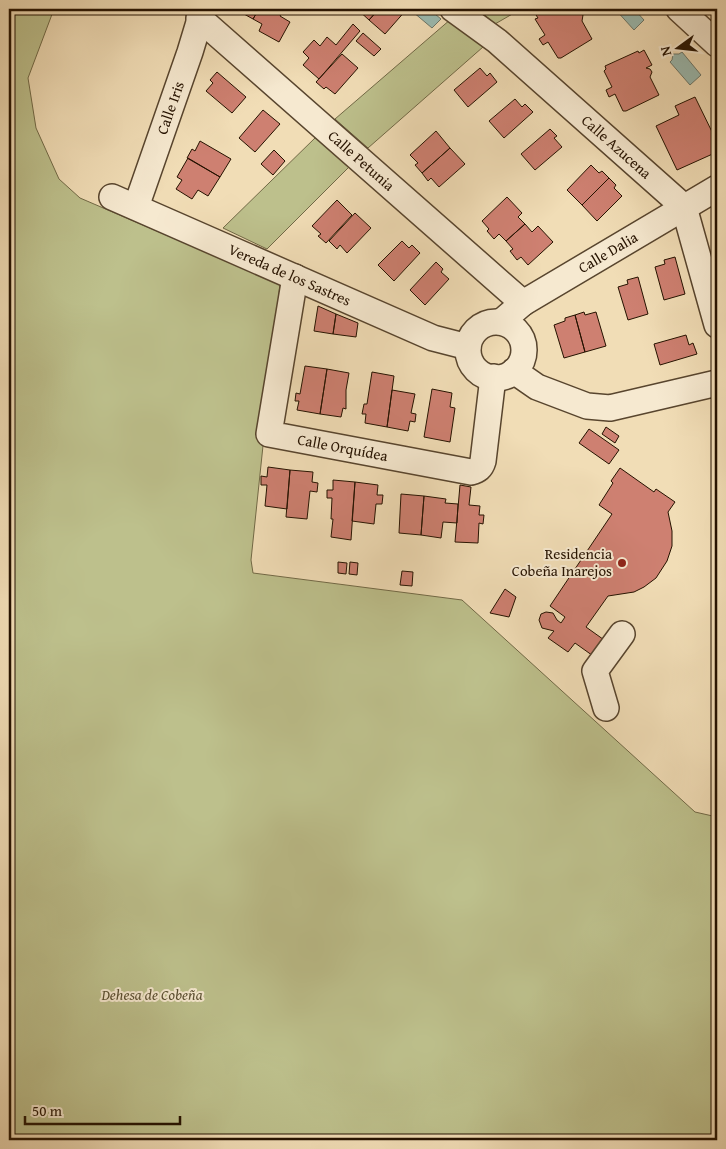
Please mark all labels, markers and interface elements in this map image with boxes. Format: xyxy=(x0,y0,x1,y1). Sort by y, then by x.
north arrow xyxy=(654,22,704,72)
text: N xyxy=(654,44,676,58)
street label: Calle Iris xyxy=(151,78,189,137)
street label: Calle Azucena xyxy=(577,110,656,183)
street label: Calle Petunia xyxy=(324,125,399,195)
street label: Calle Dalia xyxy=(574,226,642,278)
street label: Vereda de los Sastres xyxy=(225,238,354,311)
street label: Calle Orquídea xyxy=(296,429,390,466)
place label: Residencia Cobeña Inarejos xyxy=(512,543,612,581)
marker: Residencia Cobeña Inarejos xyxy=(616,557,628,569)
park label: Dehesa de Cobeña xyxy=(100,984,203,1005)
scale bar xyxy=(25,1094,180,1126)
text: 50 m xyxy=(32,1100,63,1121)

